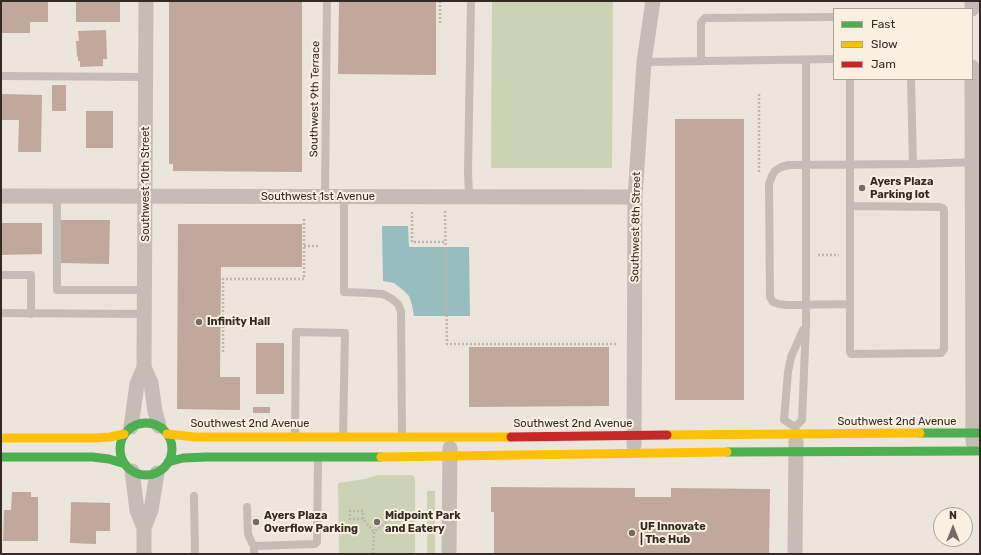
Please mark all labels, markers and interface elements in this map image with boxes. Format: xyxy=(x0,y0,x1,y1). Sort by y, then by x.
legend xyxy=(833,8,973,80)
text: Fast xyxy=(871,17,895,31)
text: Slow xyxy=(871,37,898,51)
street label: Southwest 9th Terrace xyxy=(307,41,323,157)
text: Jam xyxy=(871,57,896,71)
street label: Southwest 10th Street xyxy=(139,126,153,242)
street label: Southwest 8th Street xyxy=(628,172,644,282)
place label: Ayers Plaza Parking lot xyxy=(870,175,933,201)
marker: Ayers Plaza Parking lot xyxy=(857,183,867,193)
street label: Southwest 1st Avenue xyxy=(261,190,375,204)
place label: Infinity Hall xyxy=(207,315,270,329)
marker: Infinity Hall xyxy=(194,317,204,327)
street label: Southwest 2nd Avenue xyxy=(837,415,957,429)
street label: Southwest 2nd Avenue xyxy=(190,417,310,431)
street label: Southwest 2nd Avenue xyxy=(513,417,633,431)
north arrow xyxy=(933,507,973,547)
place label: Ayers Plaza Overflow Parking xyxy=(264,509,358,535)
place label: Midpoint Park and Eatery xyxy=(385,509,461,535)
text: N xyxy=(949,509,957,522)
marker: Ayers Plaza Overflow Parking xyxy=(251,517,261,527)
marker: Midpoint Park and Eatery xyxy=(372,517,382,527)
place label: UF Innovate | The Hub xyxy=(640,520,706,546)
marker: UF Innovate | The Hub xyxy=(627,528,637,538)

